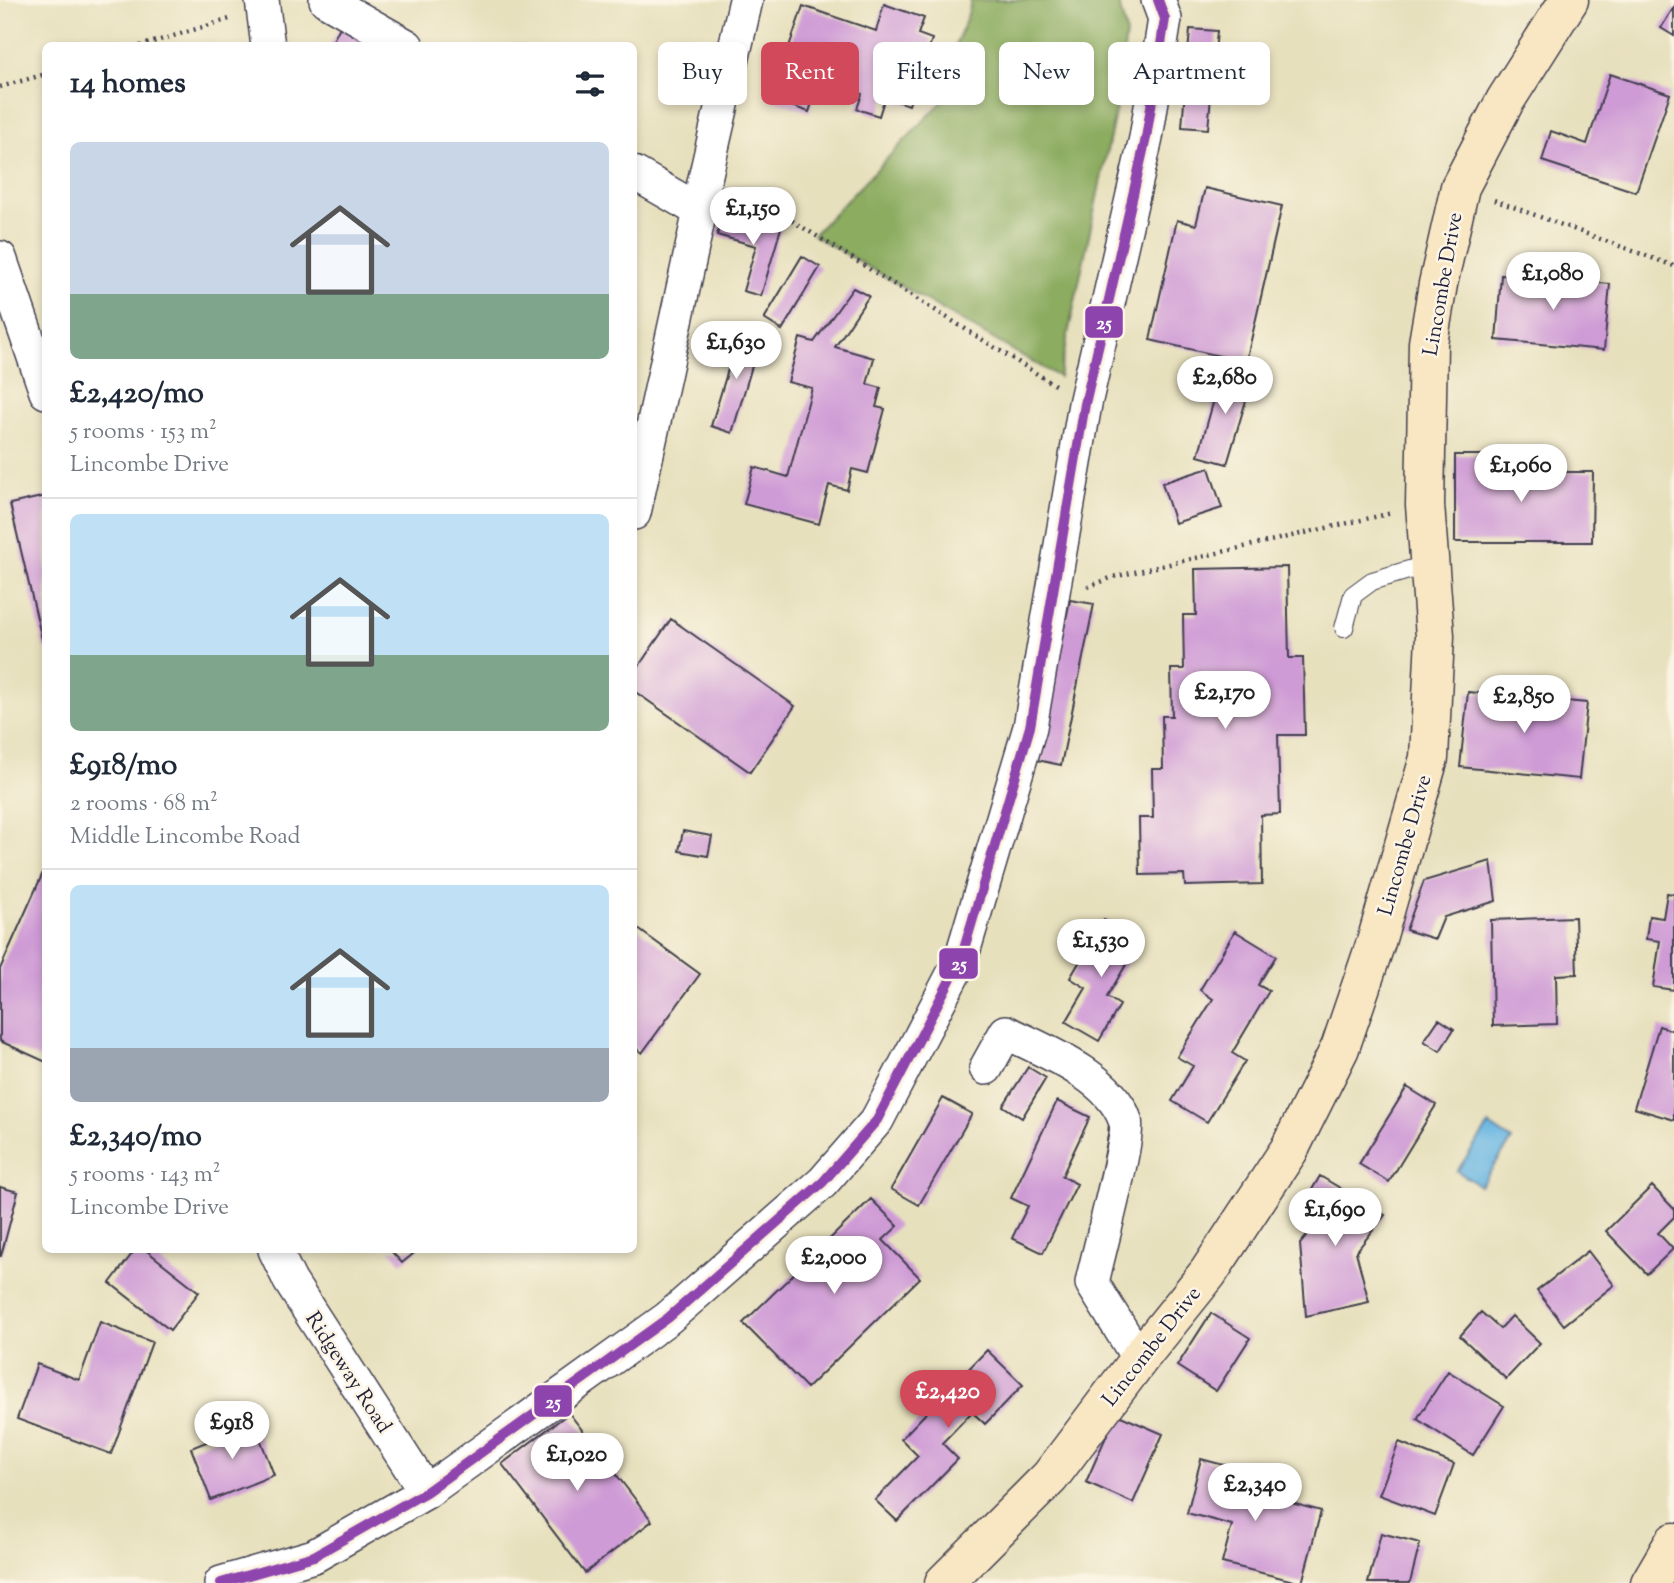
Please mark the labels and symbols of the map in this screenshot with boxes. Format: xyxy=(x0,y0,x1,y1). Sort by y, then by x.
pin: £1,150 xyxy=(696,188,810,247)
street label: Lincombe Drive xyxy=(1417,210,1471,358)
pin: £1,080 xyxy=(1496,252,1610,312)
line badge: 25 xyxy=(1084,305,1124,339)
text: 25 xyxy=(1096,311,1112,338)
pin: £1,630 xyxy=(679,322,793,381)
pin: £2,680 xyxy=(1168,356,1282,416)
pin: £1,060 xyxy=(1464,444,1578,504)
pin: £2,170 xyxy=(1168,672,1282,731)
pin: £2,850 xyxy=(1467,676,1581,735)
street label: Lincombe Drive xyxy=(1371,772,1440,919)
pin: £1,530 xyxy=(1044,920,1158,979)
line badge: 25 xyxy=(938,947,979,980)
text: 25 xyxy=(951,952,967,979)
pin: £1,690 xyxy=(1278,1188,1392,1248)
pin: £2,000 xyxy=(777,1236,891,1296)
street label: Lincombe Drive xyxy=(1096,1281,1209,1414)
street label: Ridgeway Road xyxy=(297,1306,398,1440)
pin: £2,420 xyxy=(891,1370,1005,1430)
line badge: 25 xyxy=(533,1384,573,1418)
text: 25 xyxy=(545,1390,561,1417)
pin: £918 xyxy=(191,1402,273,1461)
pin: £1,020 xyxy=(520,1434,634,1493)
pin: £2,340 xyxy=(1198,1464,1312,1523)

